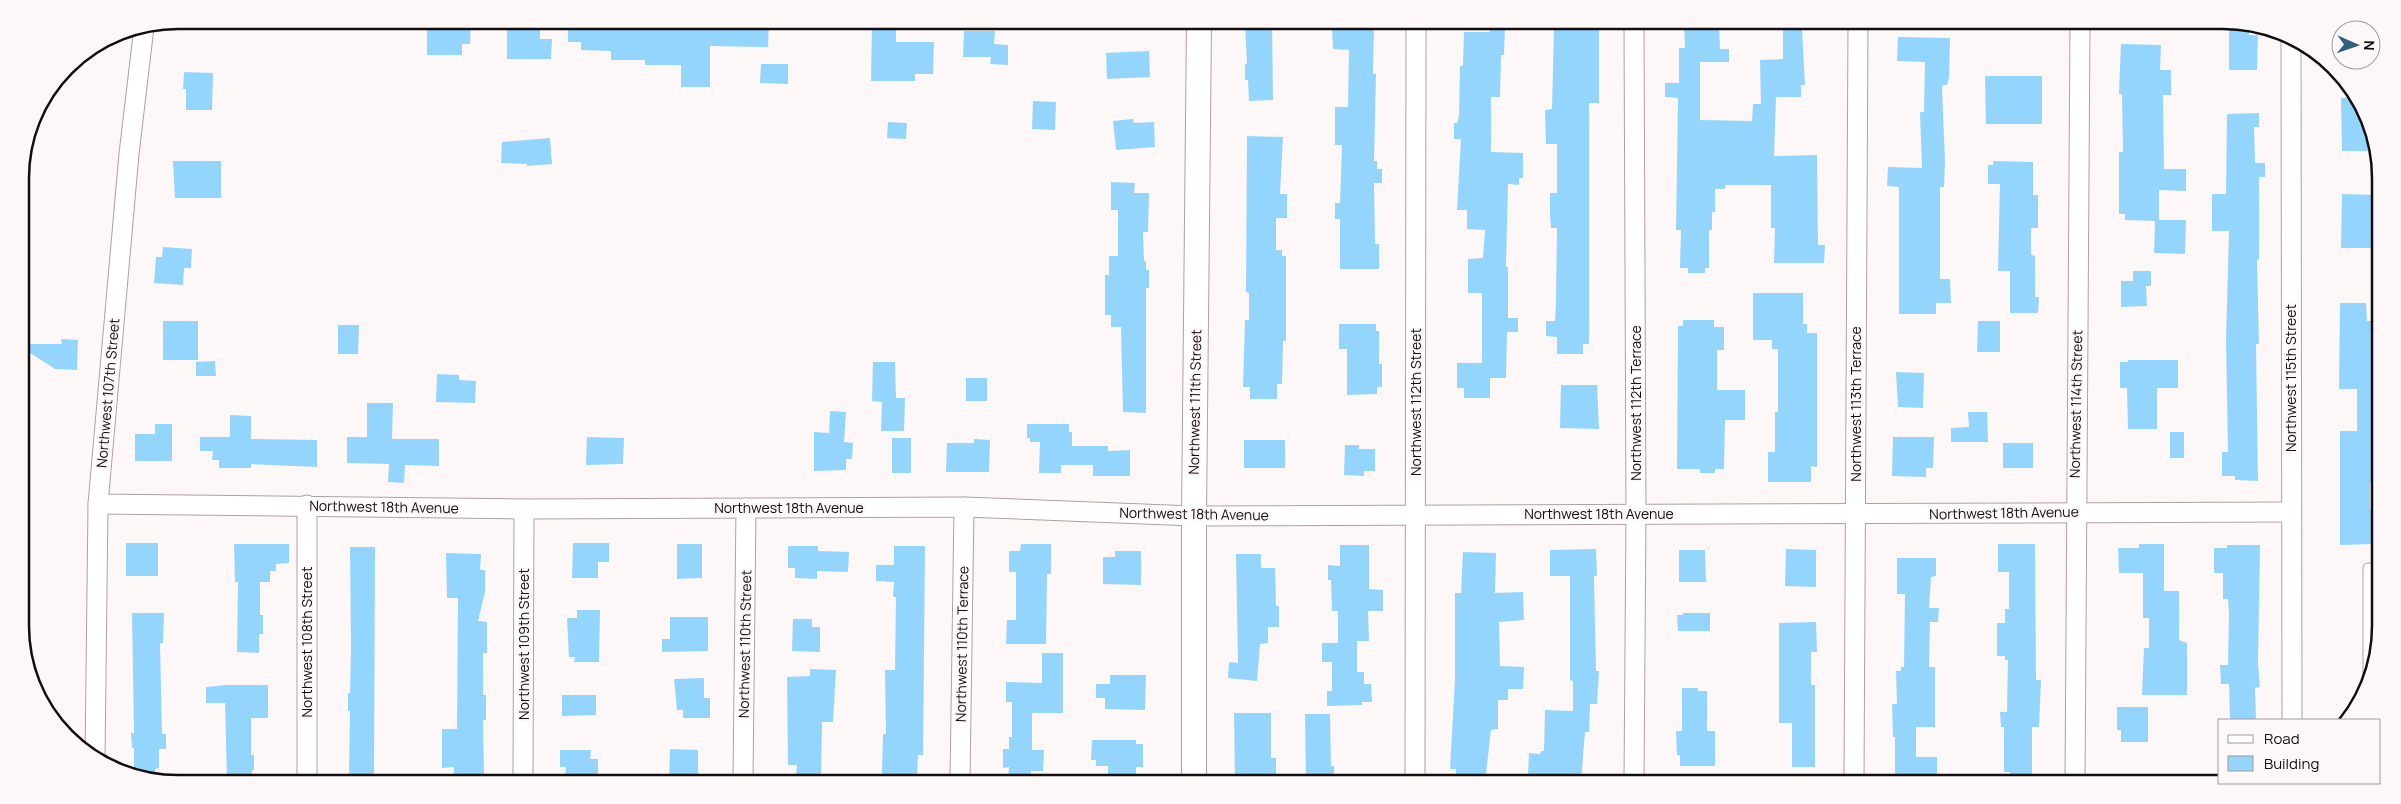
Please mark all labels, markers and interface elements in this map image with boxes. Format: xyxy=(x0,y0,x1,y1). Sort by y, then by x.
north arrow xyxy=(2331,20,2381,70)
text: N xyxy=(2360,40,2379,51)
street label: Northwest 115th Street xyxy=(2281,304,2300,452)
street label: Northwest 107th Street xyxy=(91,317,124,469)
street label: Northwest 112th Terrace xyxy=(1626,325,1645,481)
street label: Northwest 113th Terrace xyxy=(1846,326,1865,482)
street label: Northwest 112th Street xyxy=(1406,328,1425,476)
street label: Northwest 111th Street xyxy=(1184,329,1205,475)
street label: Northwest 114th Street xyxy=(2065,329,2086,478)
street label: Northwest 18th Avenue xyxy=(309,496,459,517)
street label: Northwest 18th Avenue xyxy=(714,498,864,517)
street label: Northwest 18th Avenue xyxy=(1929,502,2079,523)
street label: Northwest 18th Avenue xyxy=(1119,503,1269,524)
street label: Northwest 18th Avenue xyxy=(1524,504,1674,523)
street label: Northwest 108th Street xyxy=(297,566,316,718)
street label: Northwest 110th Terrace xyxy=(951,566,972,722)
street label: Northwest 109th Street xyxy=(514,568,533,720)
street label: Northwest 110th Street xyxy=(734,569,755,718)
legend xyxy=(2218,719,2381,784)
text: Road xyxy=(2264,728,2300,749)
text: Building xyxy=(2264,753,2319,774)

